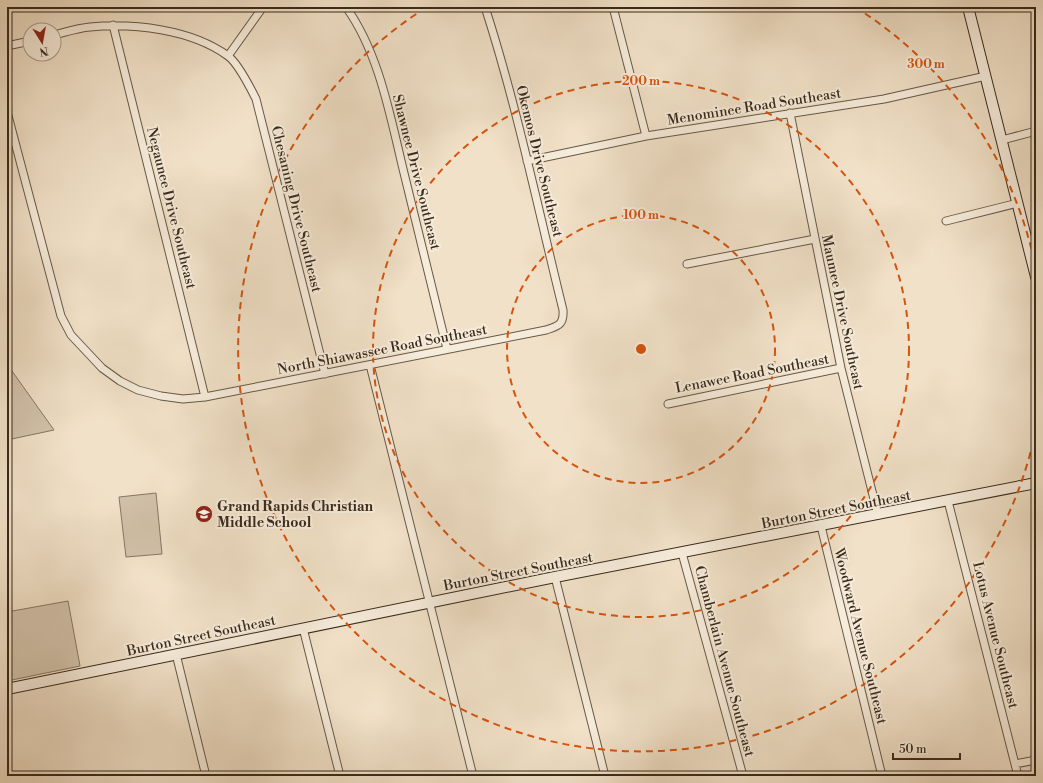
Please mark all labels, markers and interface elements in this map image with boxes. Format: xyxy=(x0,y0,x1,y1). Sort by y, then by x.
north arrow xyxy=(22,22,62,62)
text: N xyxy=(38,43,49,59)
text: 300 m xyxy=(907,57,945,72)
text: 200 m xyxy=(622,74,660,89)
street label: Okemos Drive Southeast xyxy=(511,84,567,239)
street label: Menominee Road Southeast xyxy=(666,84,843,130)
street label: Shawnee Drive Southeast xyxy=(388,93,444,252)
street label: Chesaning Drive Southeast xyxy=(267,124,325,294)
street label: Negaunee Drive Southeast xyxy=(142,125,200,291)
text: 100 m xyxy=(623,208,659,223)
street label: Maumee Drive Southeast xyxy=(817,233,867,391)
street label: North Shiawassee Road Southeast xyxy=(276,321,489,379)
centre of rings xyxy=(634,342,648,356)
street label: Lenawee Road Southeast xyxy=(674,350,831,398)
street label: Burton Street Southeast xyxy=(759,487,912,533)
place label: Grand Rapids Christian Middle School xyxy=(217,498,373,532)
school or university icon: Grand Rapids Christian Middle School xyxy=(194,504,214,524)
street label: Woodward Avenue Southeast xyxy=(829,545,891,726)
street label: Burton Street Southeast xyxy=(441,549,594,595)
street label: Lotus Avenue Southeast xyxy=(968,560,1022,711)
street label: Chamberlain Avenue Southeast xyxy=(690,564,758,759)
street label: Burton Street Southeast xyxy=(124,611,277,661)
scale bar xyxy=(893,735,960,761)
text: 50 m xyxy=(899,742,927,757)

